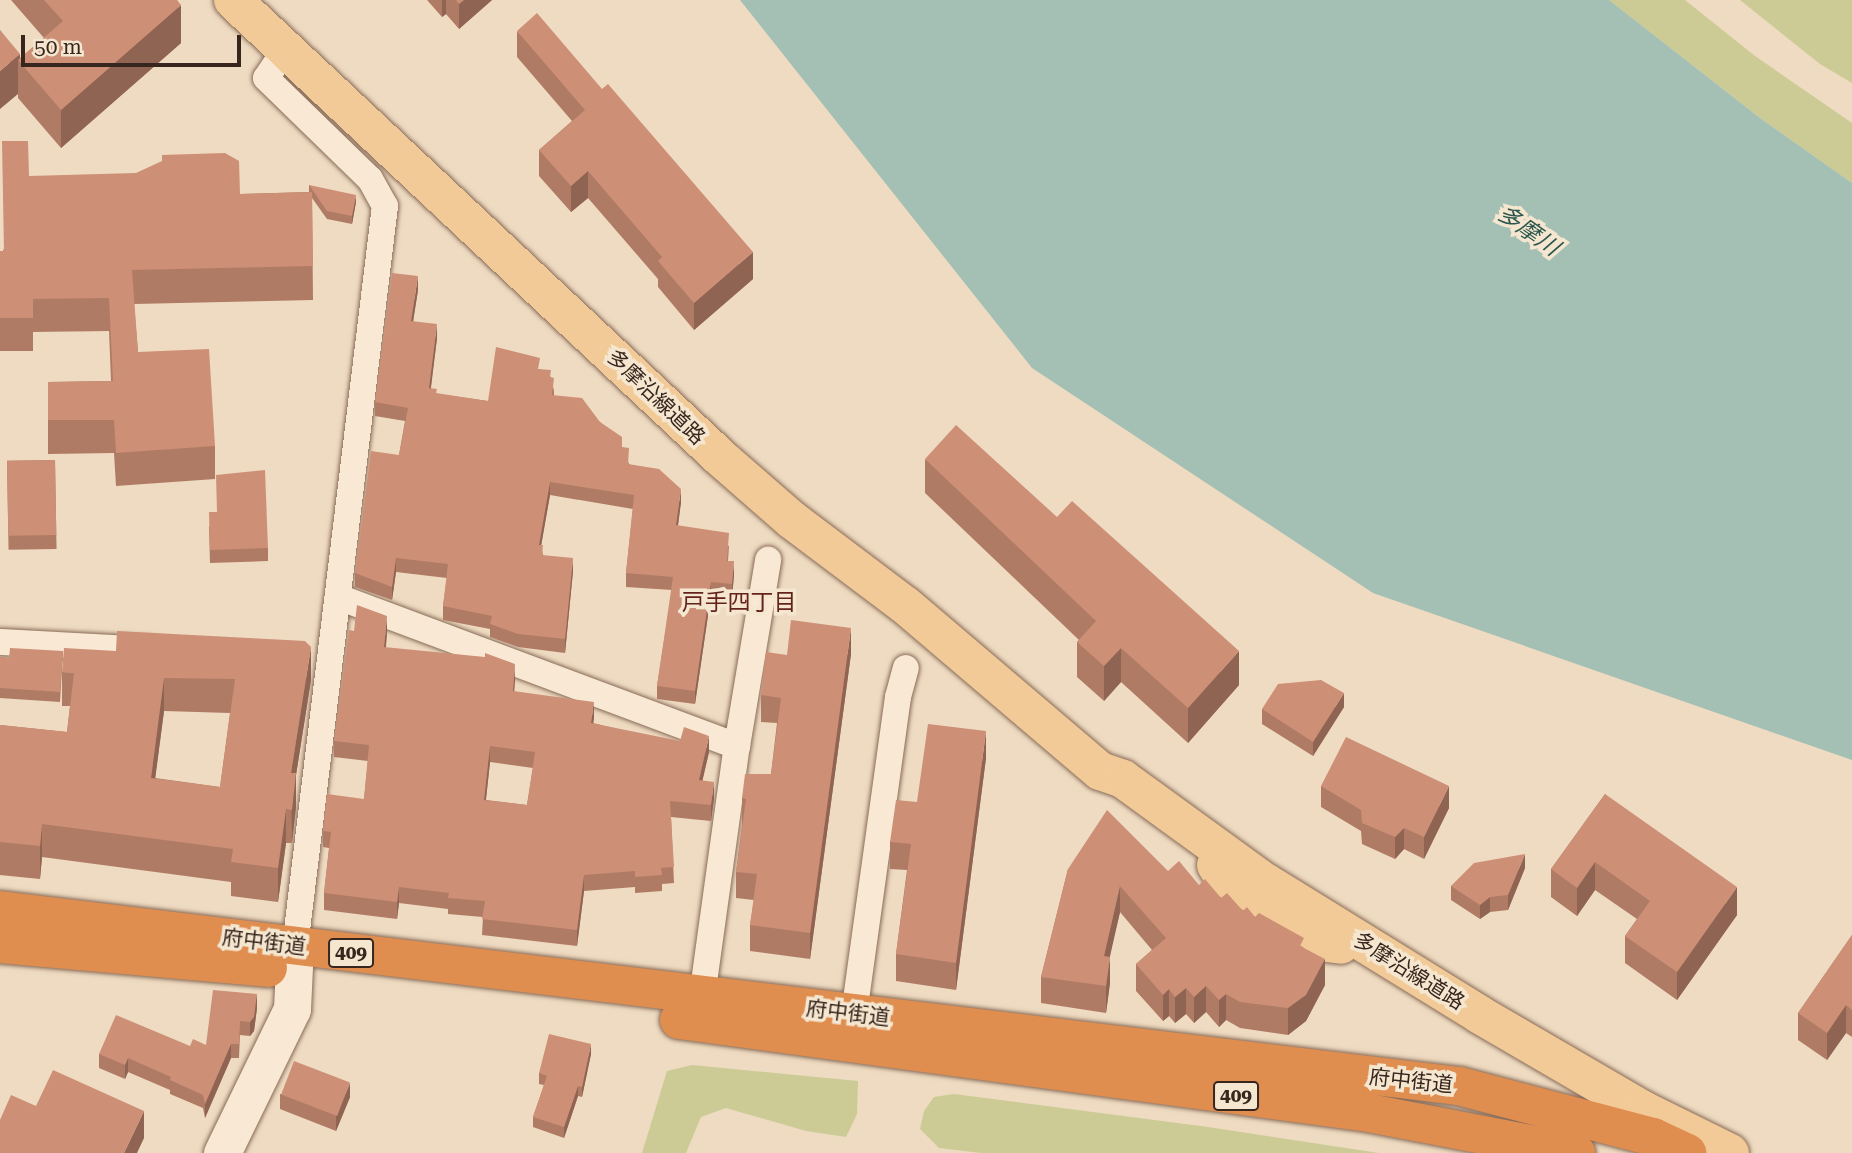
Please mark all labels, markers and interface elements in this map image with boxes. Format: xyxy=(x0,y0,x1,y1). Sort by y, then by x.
scale bar xyxy=(24,21,245,65)
text: 50 m xyxy=(34,35,82,59)
water label: 多摩川 xyxy=(1492,200,1564,262)
street label: 多摩沿線道路 xyxy=(602,344,710,450)
district label: 戸手四丁目 xyxy=(682,589,796,617)
street label: 府中街道 xyxy=(221,924,307,960)
street label: 多摩沿線道路 xyxy=(1349,927,1469,1015)
road number: 409 xyxy=(326,937,376,968)
street label: 府中街道 xyxy=(805,995,891,1031)
street label: 府中街道 xyxy=(1368,1064,1454,1098)
road number: 409 xyxy=(1212,1080,1260,1112)

